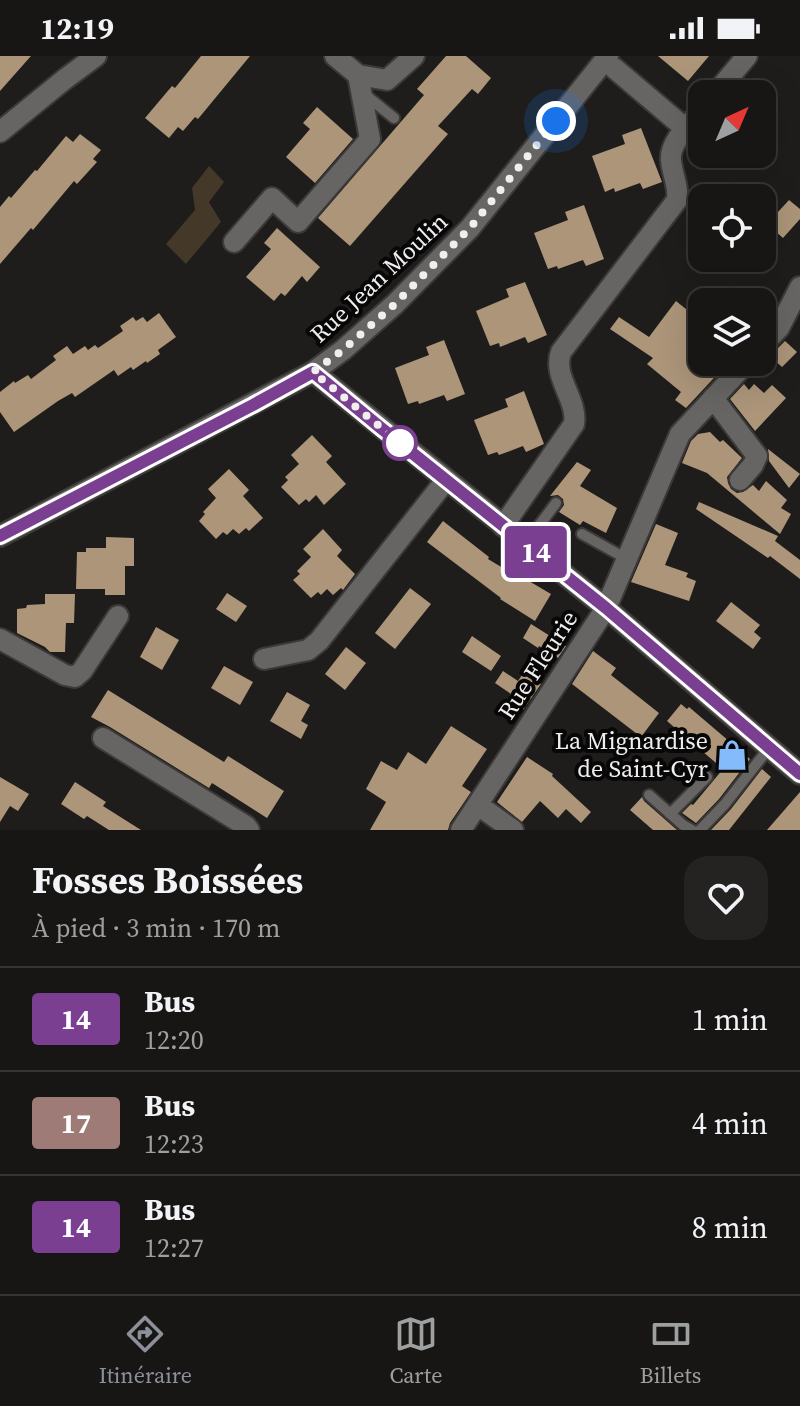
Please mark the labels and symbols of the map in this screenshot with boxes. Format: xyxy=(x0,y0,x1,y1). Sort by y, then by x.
north arrow xyxy=(688,80,776,168)
your location xyxy=(536,101,576,141)
street label: Rue Jean Moulin xyxy=(303,205,454,350)
unlabelled marker xyxy=(383,426,417,460)
line badge: 14 xyxy=(500,526,572,578)
street label: Rue Fleurie xyxy=(490,604,585,726)
place label: La Mignardise de Saint-Cyr xyxy=(555,724,708,785)
shop icon: La Mignardise de Saint-Cyr xyxy=(715,738,749,772)

